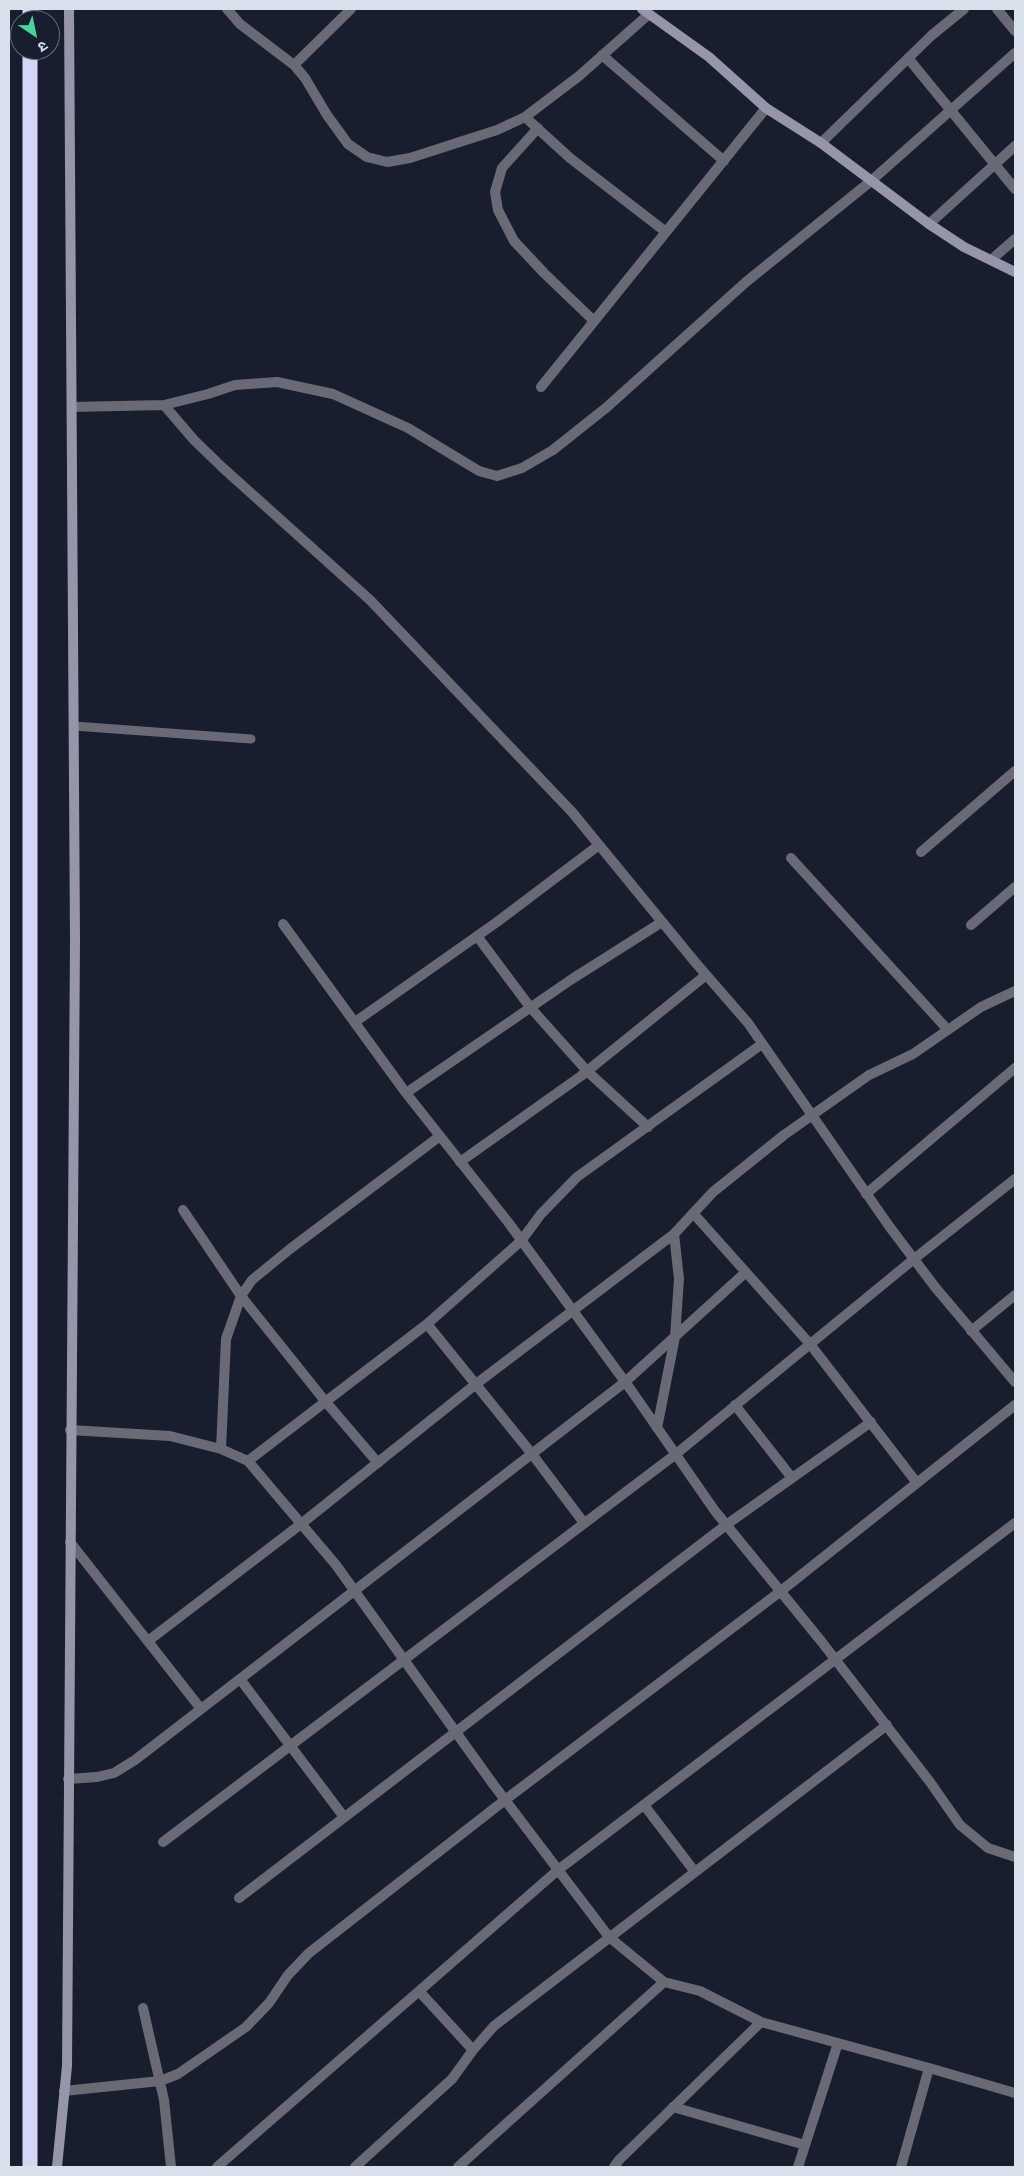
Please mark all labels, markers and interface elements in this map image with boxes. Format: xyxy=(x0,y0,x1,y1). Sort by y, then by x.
north arrow xyxy=(10,10,60,60)
text: उ xyxy=(35,38,51,56)

